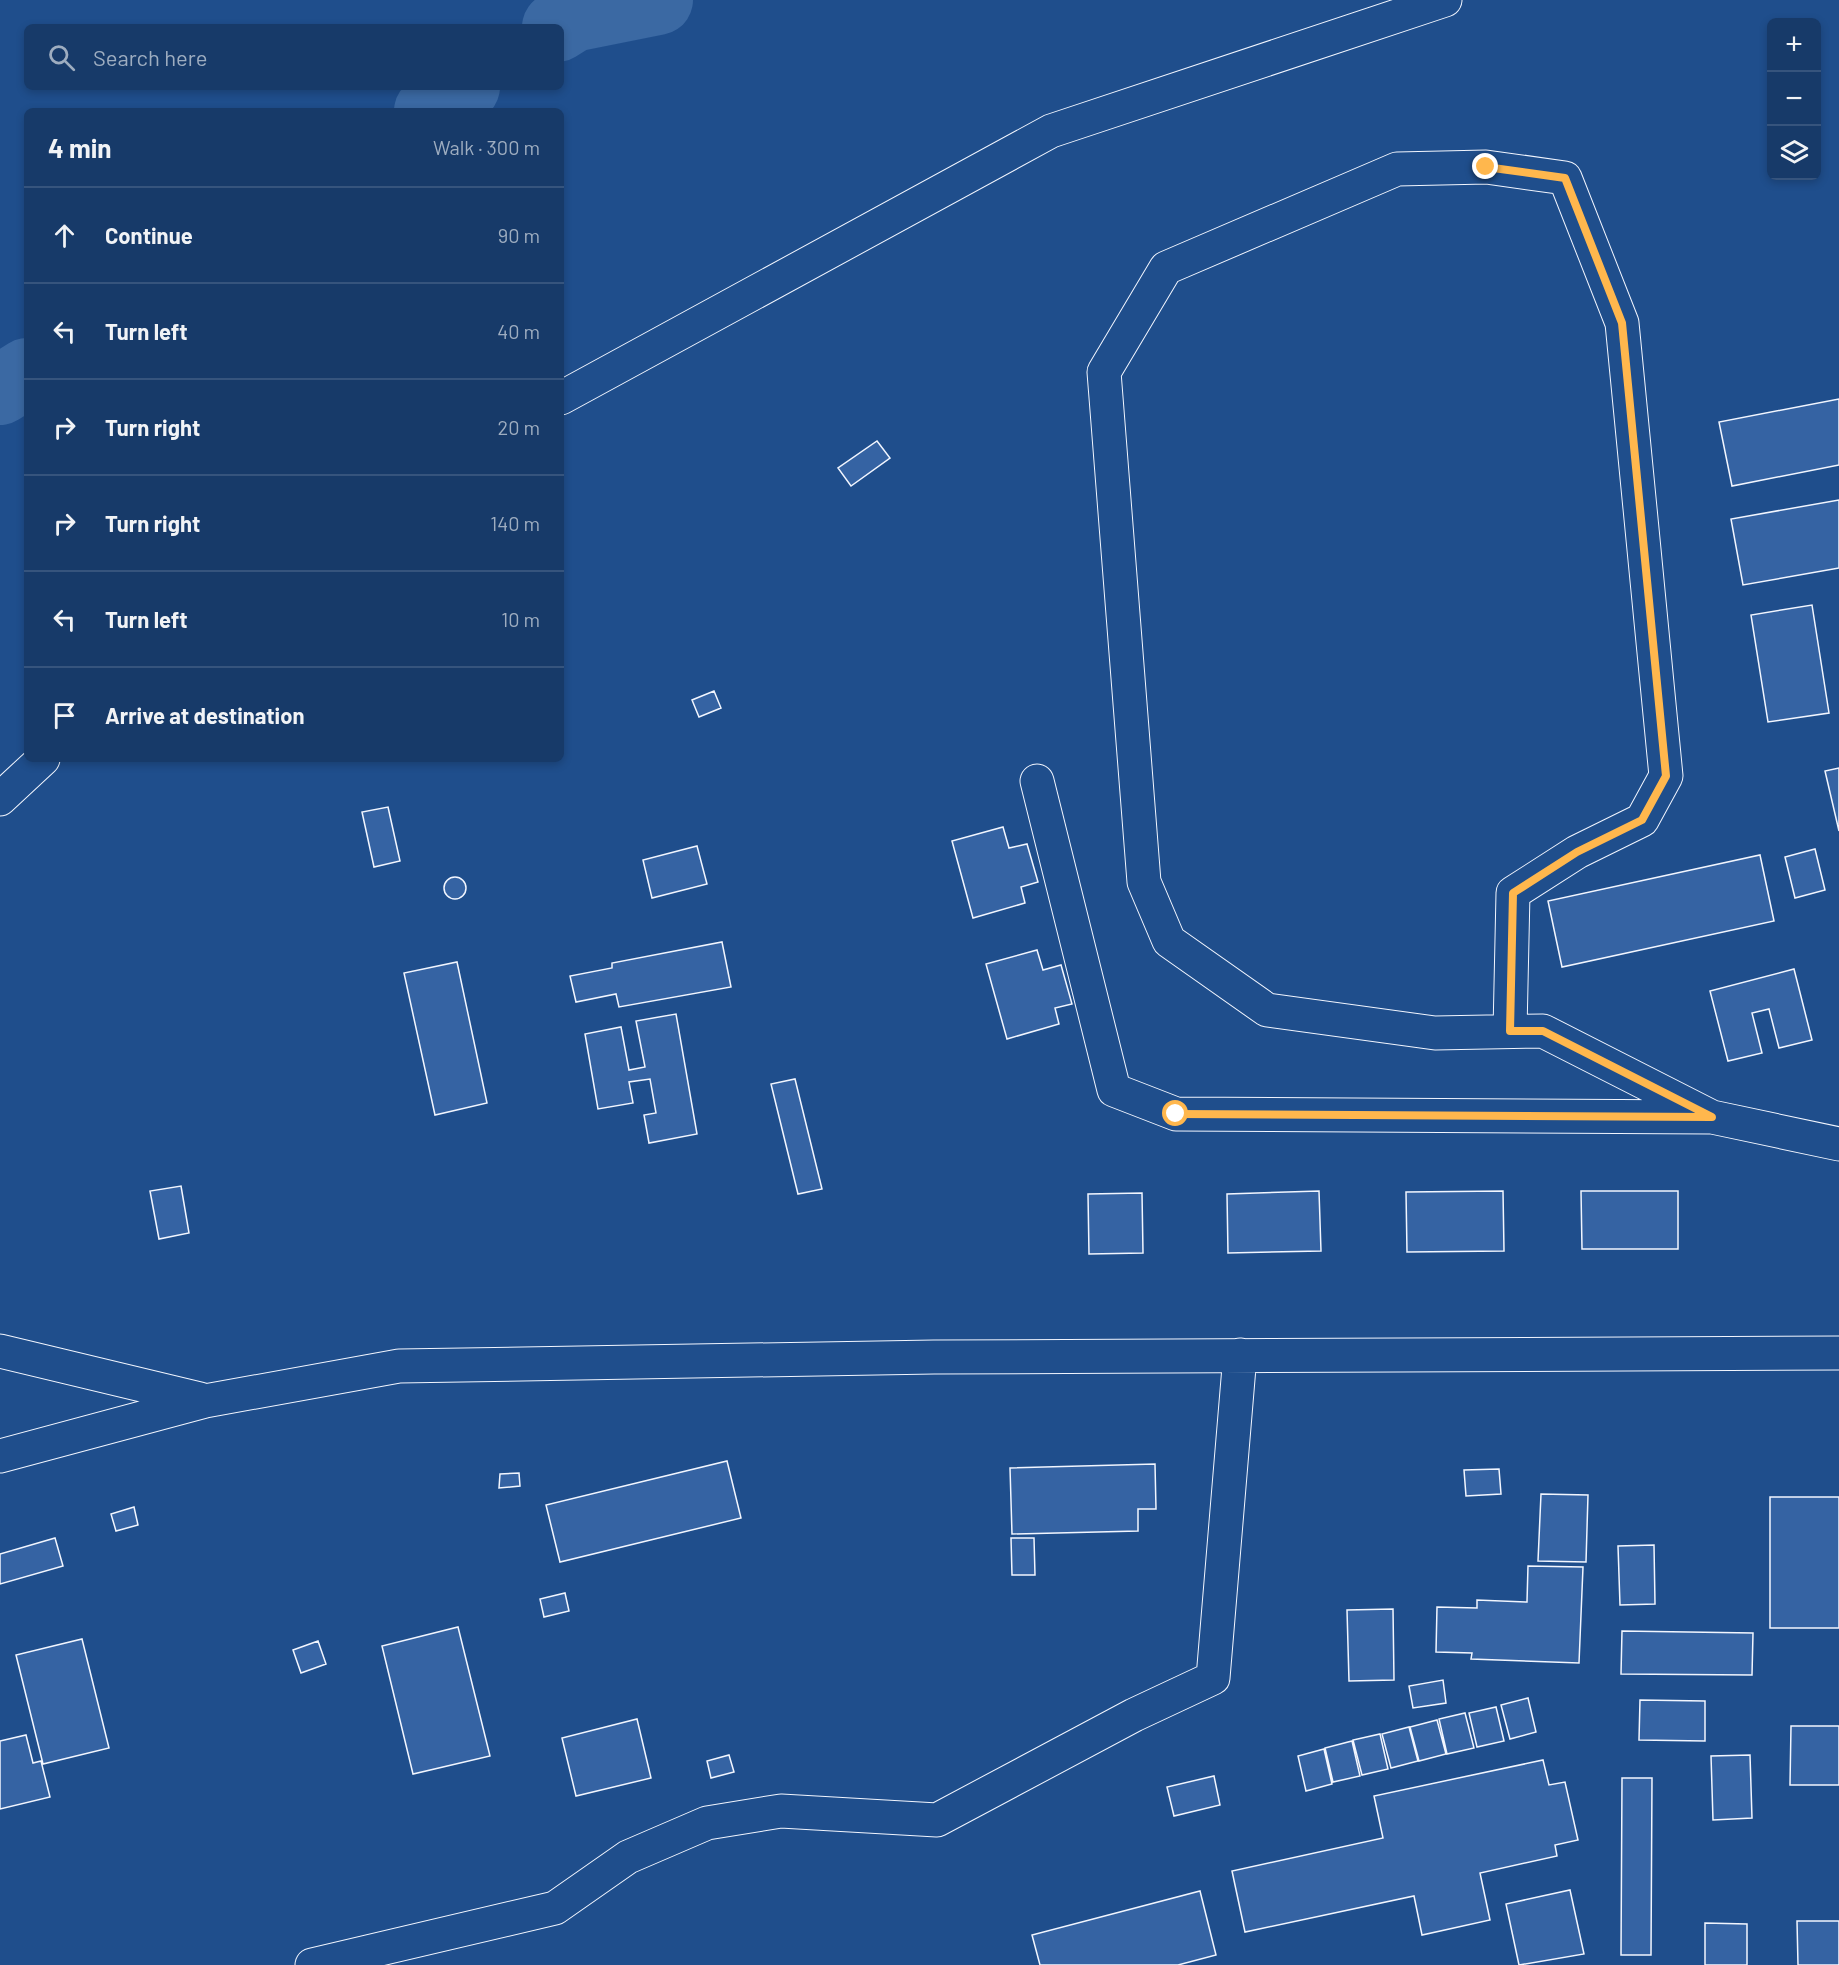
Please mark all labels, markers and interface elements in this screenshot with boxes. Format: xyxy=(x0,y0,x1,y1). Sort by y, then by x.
map controls xyxy=(1767,18,1821,180)
button: + xyxy=(1767,18,1821,72)
search box xyxy=(24,24,564,90)
icon: search xyxy=(45,41,78,74)
text: Search here xyxy=(93,44,207,70)
button: − xyxy=(1767,72,1821,126)
button: layers xyxy=(1767,126,1821,180)
text: 4 min xyxy=(48,132,112,163)
text: Walk · 300 m xyxy=(433,135,540,159)
route end xyxy=(1472,153,1498,179)
icon: ahead xyxy=(48,219,81,252)
text: Continue xyxy=(105,222,193,248)
text: 90 m xyxy=(498,223,540,247)
icon: left xyxy=(48,315,81,348)
text: Turn left xyxy=(105,318,188,344)
text: 40 m xyxy=(497,319,540,343)
icon: right xyxy=(48,411,81,444)
text: Turn right xyxy=(105,414,200,440)
text: 20 m xyxy=(497,415,540,439)
icon: right xyxy=(48,507,81,540)
text: Turn right xyxy=(105,510,200,536)
text: 140 m xyxy=(490,511,540,535)
icon: left xyxy=(48,603,81,636)
text: Turn left xyxy=(105,606,188,632)
text: 10 m xyxy=(501,607,540,631)
icon: arrive xyxy=(48,699,81,732)
text: Arrive at destination xyxy=(105,702,304,728)
route start xyxy=(1162,1100,1188,1126)

